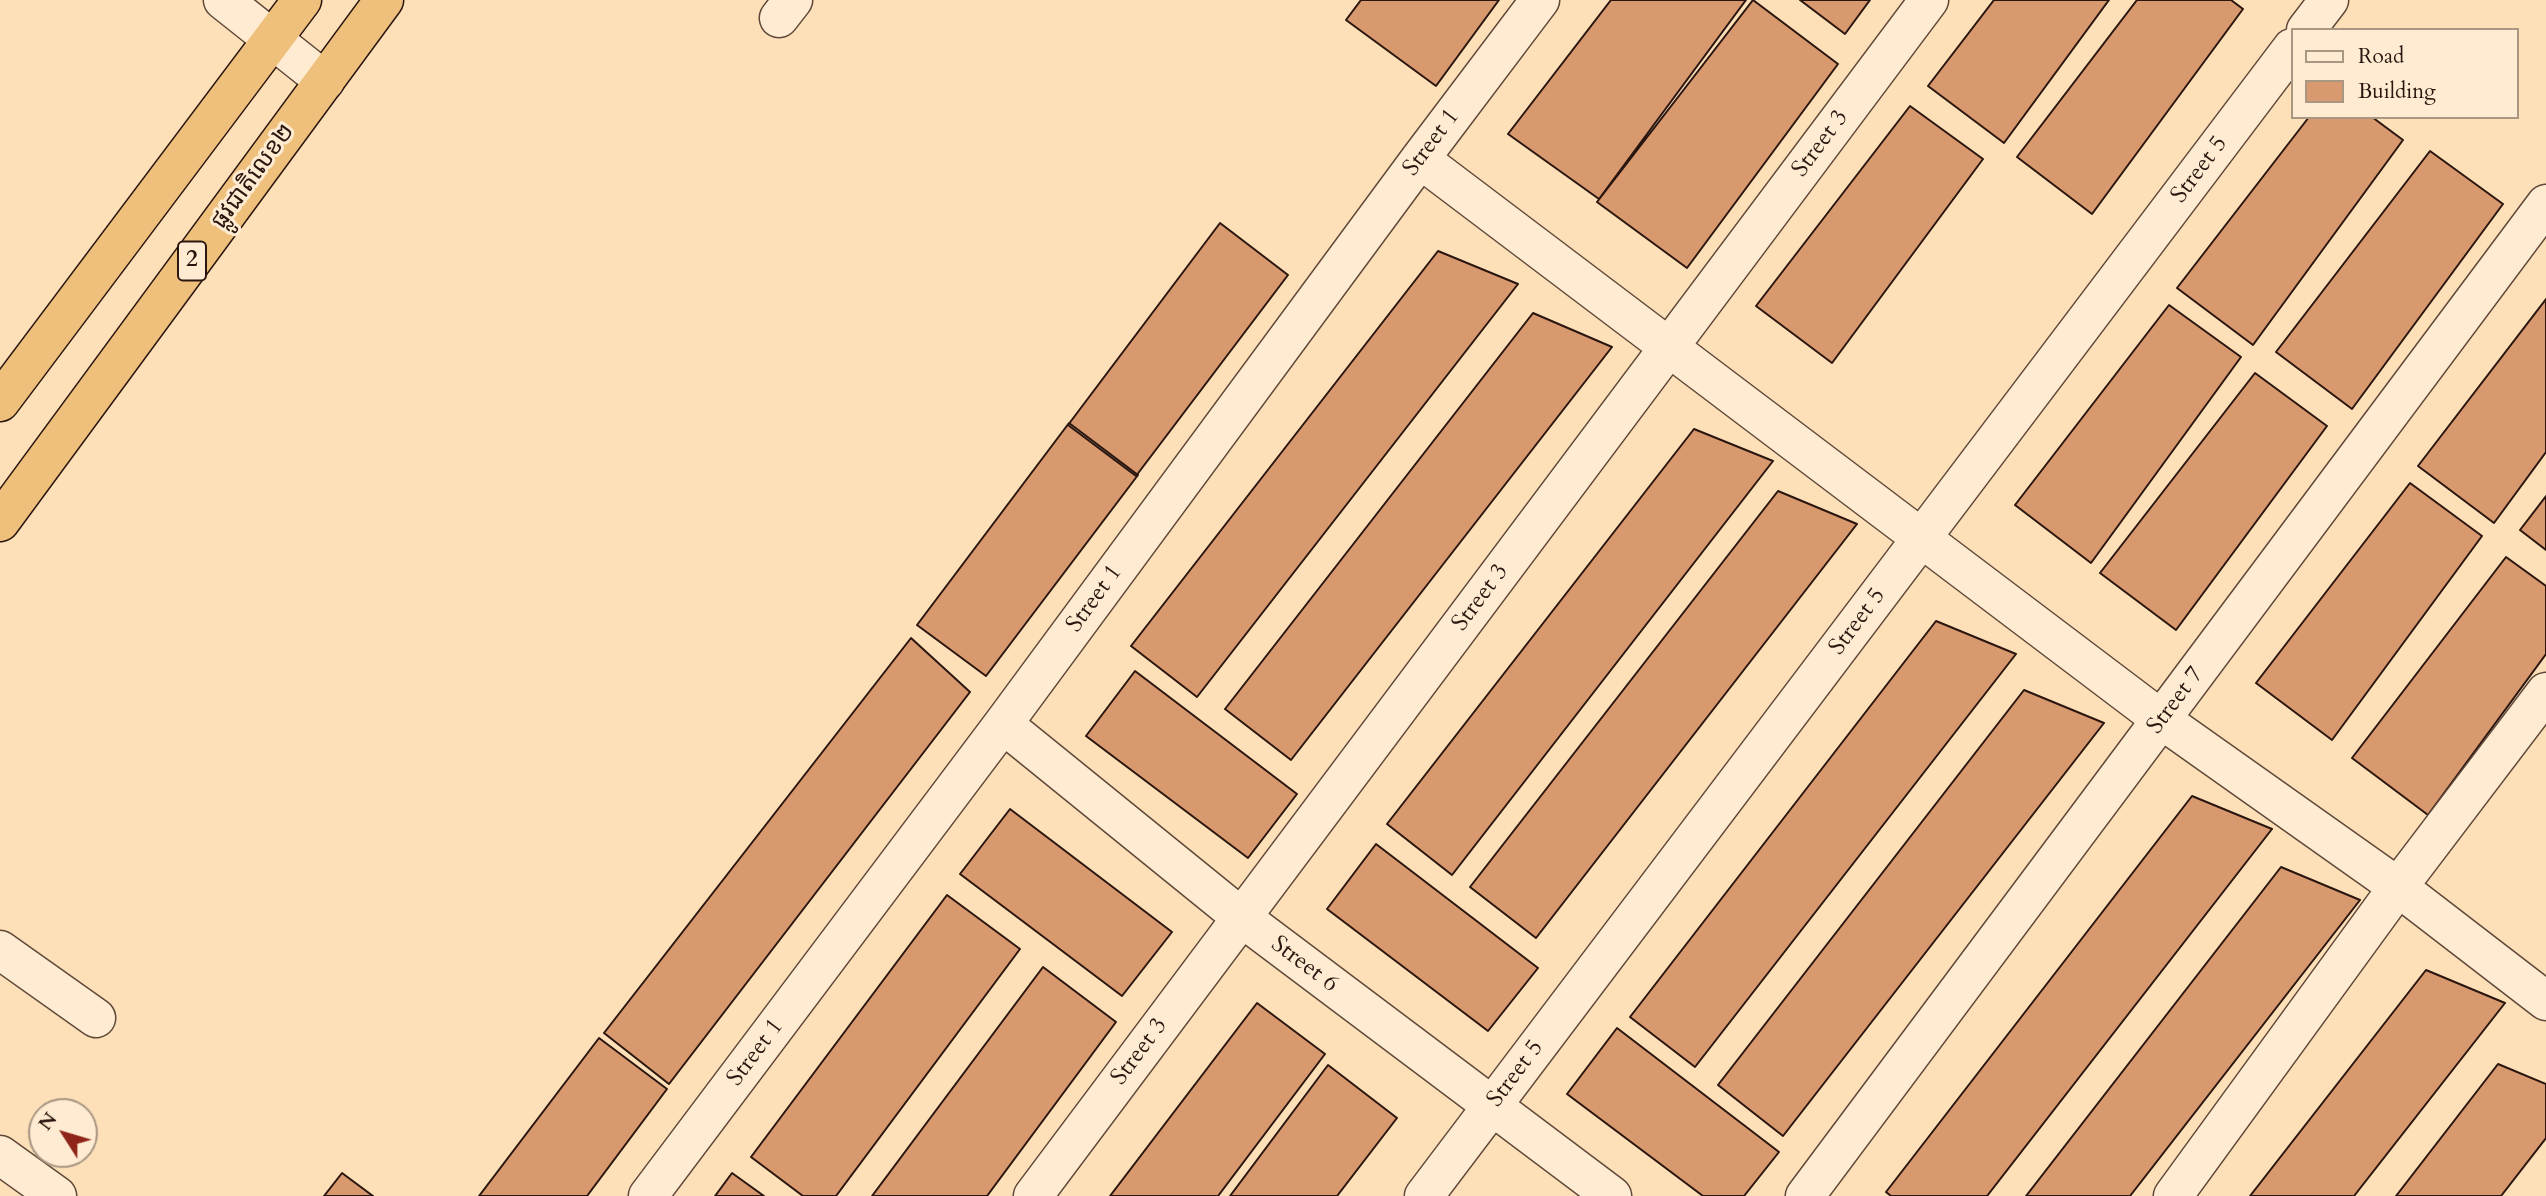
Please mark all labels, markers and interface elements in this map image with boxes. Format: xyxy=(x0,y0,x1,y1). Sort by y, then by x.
legend xyxy=(2290,28,2518,119)
text: Road xyxy=(2358,42,2404,71)
text: Building xyxy=(2358,77,2436,106)
street label: Street 1 xyxy=(1397,104,1467,182)
street label: Street 3 xyxy=(1786,105,1856,183)
street label: ផ្លូវជាតិលេខ២ xyxy=(206,119,302,235)
street label: Street 5 xyxy=(2165,131,2235,209)
road number: 2 xyxy=(178,242,206,280)
street label: Street 3 xyxy=(1446,559,1516,637)
street label: Street 1 xyxy=(1061,560,1129,638)
street label: Street 5 xyxy=(1823,583,1893,661)
street label: Street 7 xyxy=(2141,662,2211,740)
street label: Street 6 xyxy=(1265,930,1343,1000)
street label: Street 3 xyxy=(1105,1013,1175,1091)
street label: Street 1 xyxy=(721,1014,791,1092)
street label: Street 5 xyxy=(1481,1035,1551,1113)
north arrow xyxy=(28,1098,98,1168)
text: N xyxy=(32,1107,63,1136)

